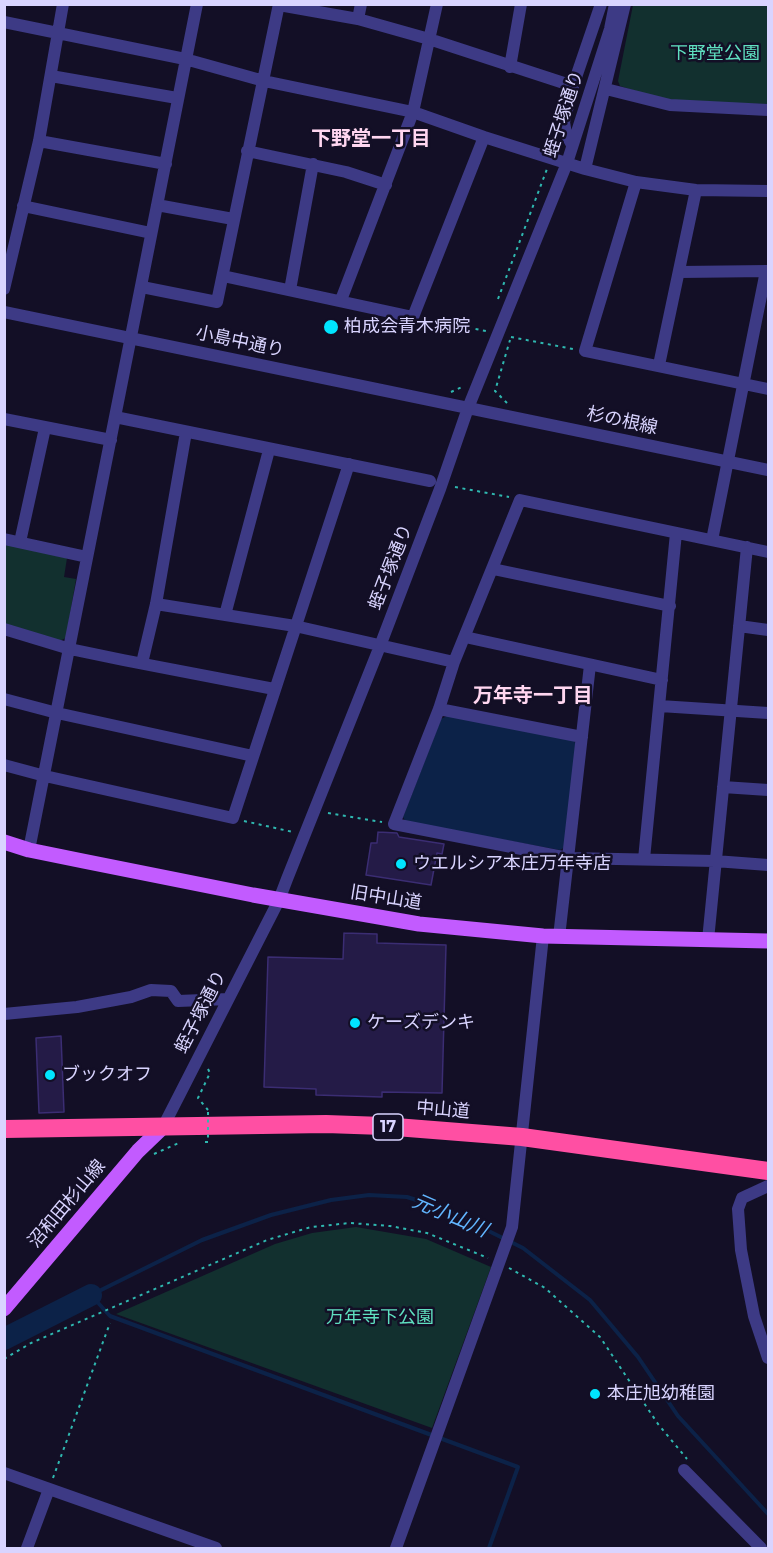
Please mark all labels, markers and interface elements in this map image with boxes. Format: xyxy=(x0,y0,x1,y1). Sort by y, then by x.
park label: 下野堂公園 xyxy=(670,43,760,65)
street label: 蛭子塚通り xyxy=(540,68,588,160)
district label: 下野堂一丁目 xyxy=(311,127,431,151)
place label: 柏成会青木病院 xyxy=(344,316,470,338)
marker: 柏成会青木病院 xyxy=(322,318,340,336)
street label: 小島中通り xyxy=(194,322,286,362)
street label: 杉の根線 xyxy=(585,403,659,439)
street label: 蛭子塚通り xyxy=(365,521,417,613)
district label: 万年寺一丁目 xyxy=(473,684,593,708)
place label: ウエルシア本庄万年寺店 xyxy=(413,853,611,875)
marker: ウエルシア本庄万年寺店 xyxy=(394,857,408,871)
street label: 旧中山道 xyxy=(349,882,423,914)
street label: 蛭子塚通り xyxy=(171,967,231,1057)
place label: ケーズデンキ xyxy=(367,1012,475,1034)
marker: ケーズデンキ xyxy=(348,1016,362,1030)
place label: ブックオフ xyxy=(62,1064,152,1086)
marker: ブックオフ xyxy=(43,1068,57,1082)
street label: 中山道 xyxy=(415,1097,471,1123)
road number: 17 xyxy=(373,1114,403,1140)
street label: 沼和田杉山線 xyxy=(24,1156,110,1252)
water label: 元小山川 xyxy=(408,1189,492,1243)
park label: 万年寺下公園 xyxy=(326,1307,434,1329)
place label: 本庄旭幼稚園 xyxy=(607,1383,715,1405)
marker: 本庄旭幼稚園 xyxy=(588,1387,602,1401)

